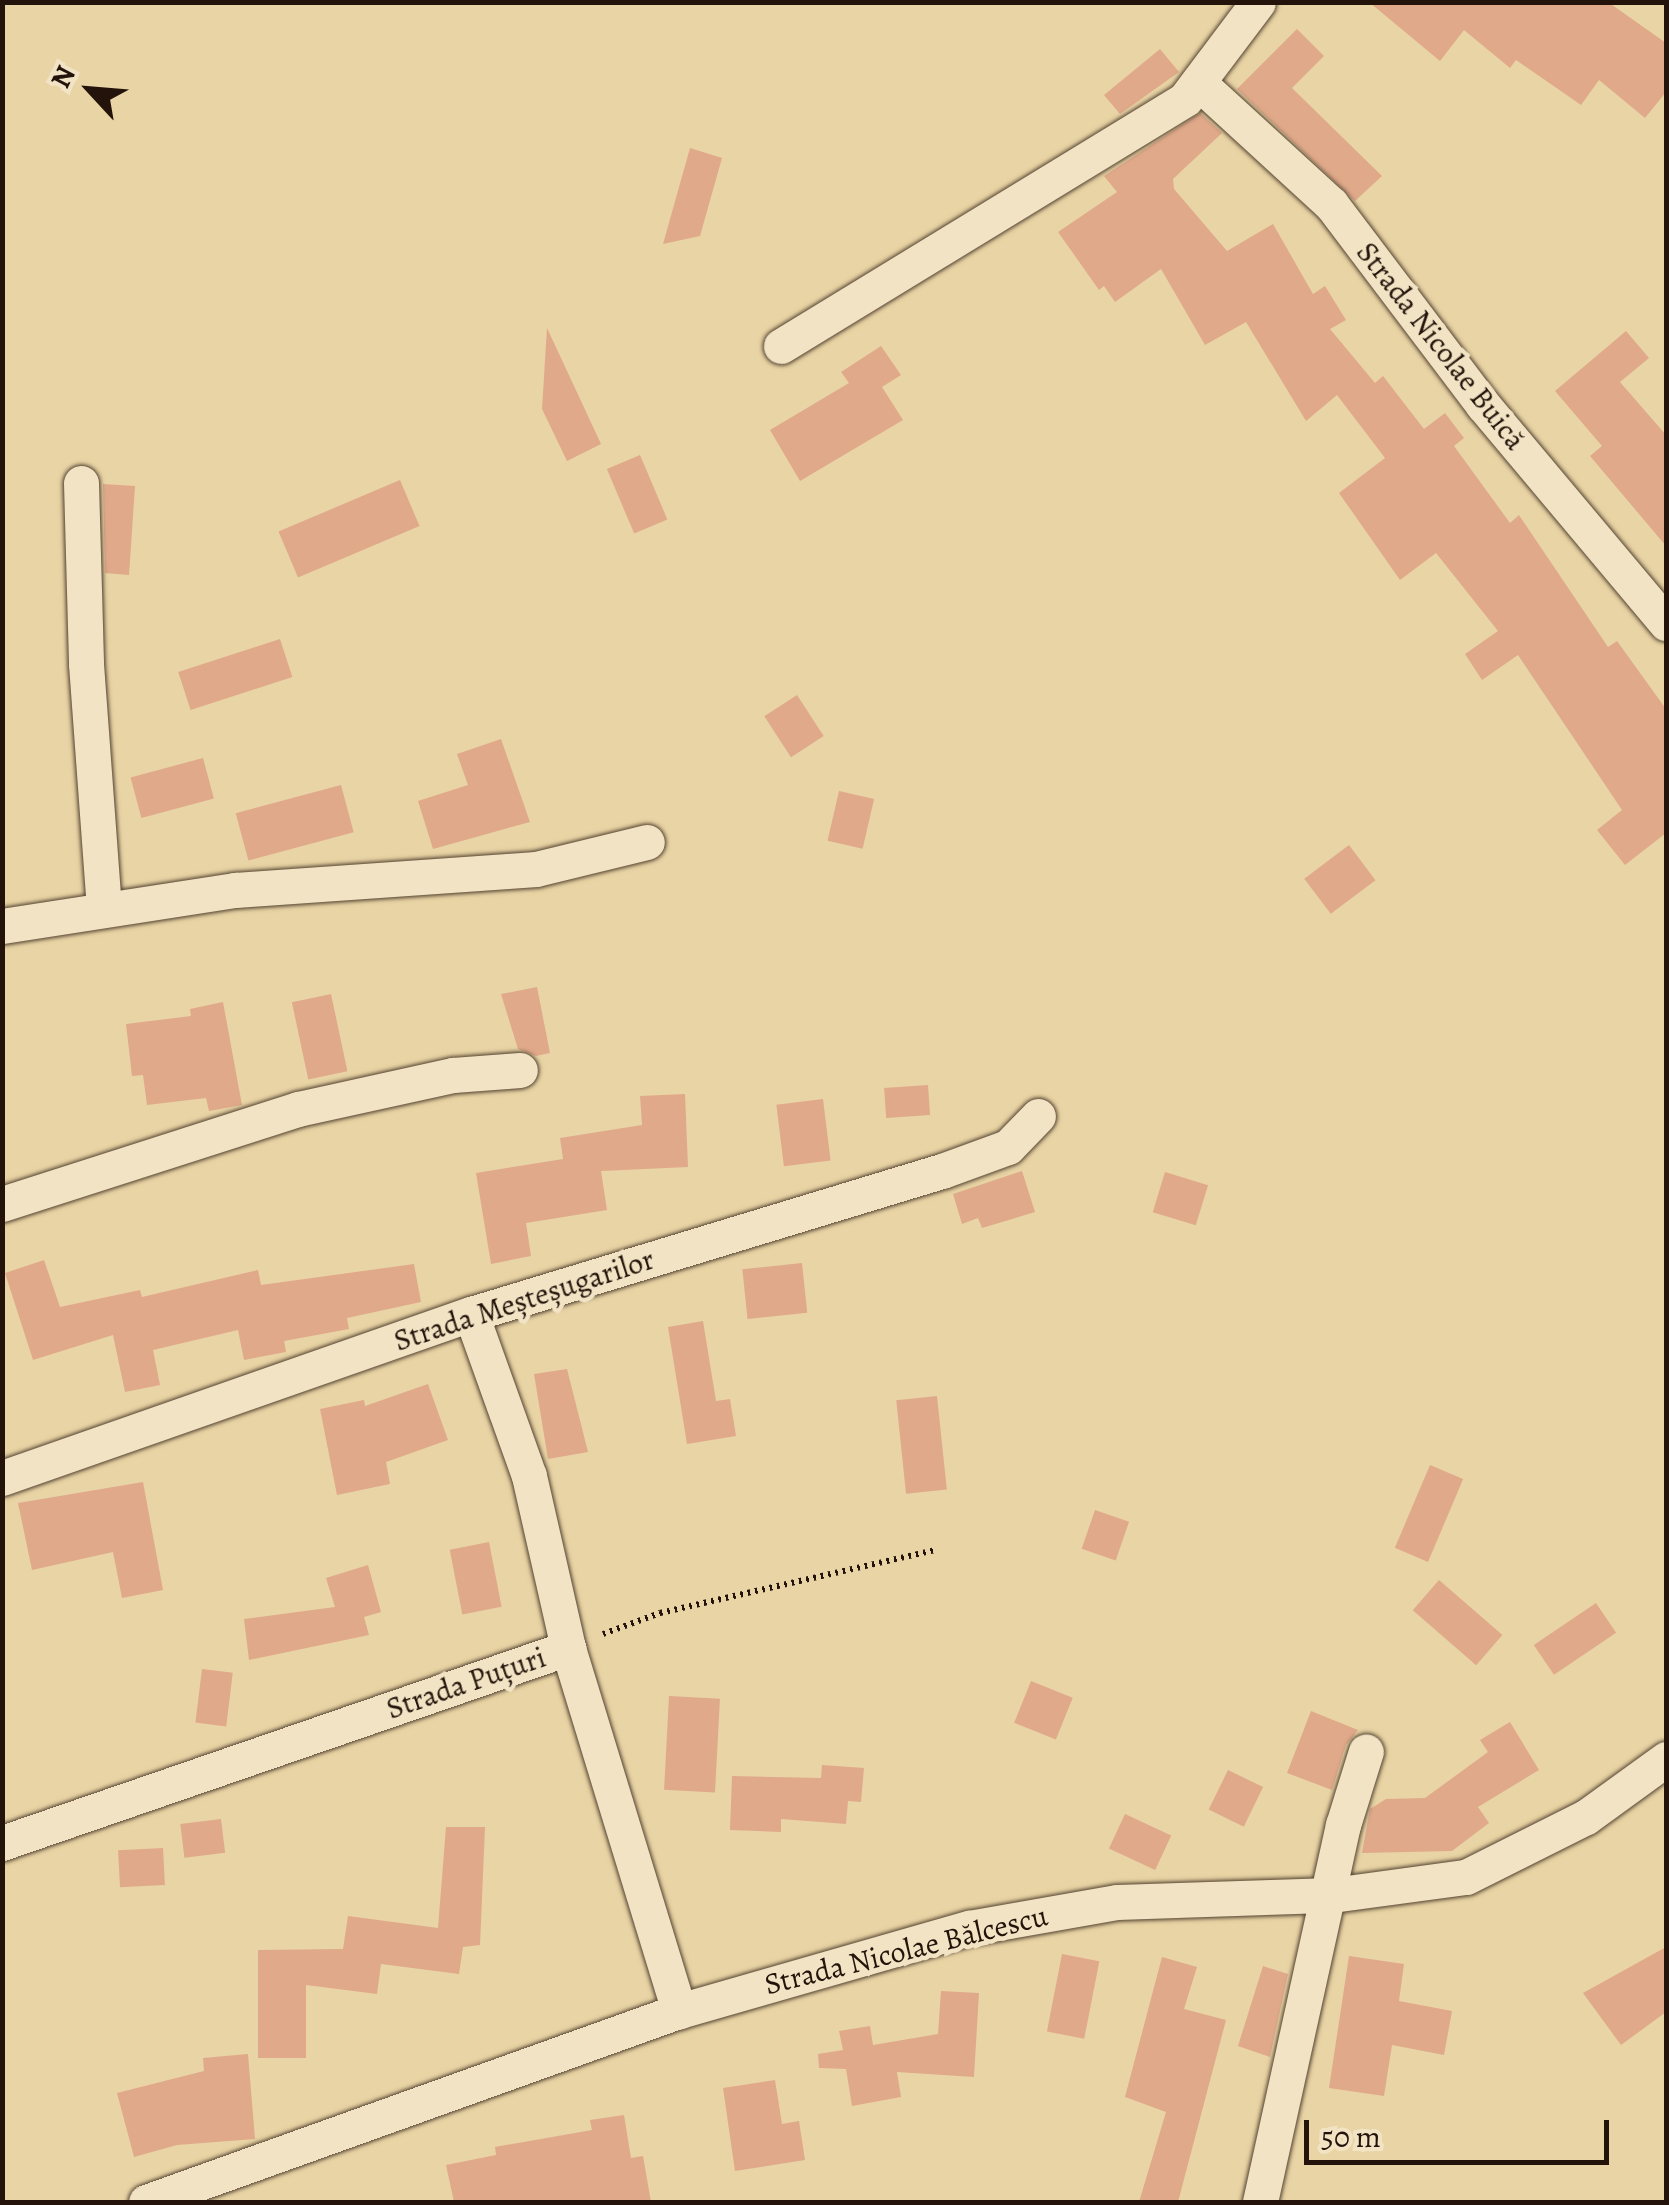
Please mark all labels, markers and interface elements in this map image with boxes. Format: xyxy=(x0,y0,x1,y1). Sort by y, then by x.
north arrow xyxy=(40,40,140,140)
text: N xyxy=(41,59,85,94)
street label: Strada Nicolae Buică xyxy=(1349,235,1533,457)
street label: Strada Meșteșugarilor xyxy=(389,1241,659,1359)
street label: Strada Puțuri xyxy=(382,1639,550,1727)
street label: Strada Nicolae Bălcescu xyxy=(761,1897,1051,2003)
scale bar xyxy=(1309,2100,1614,2162)
text: 50 m xyxy=(1321,2117,1381,2157)

